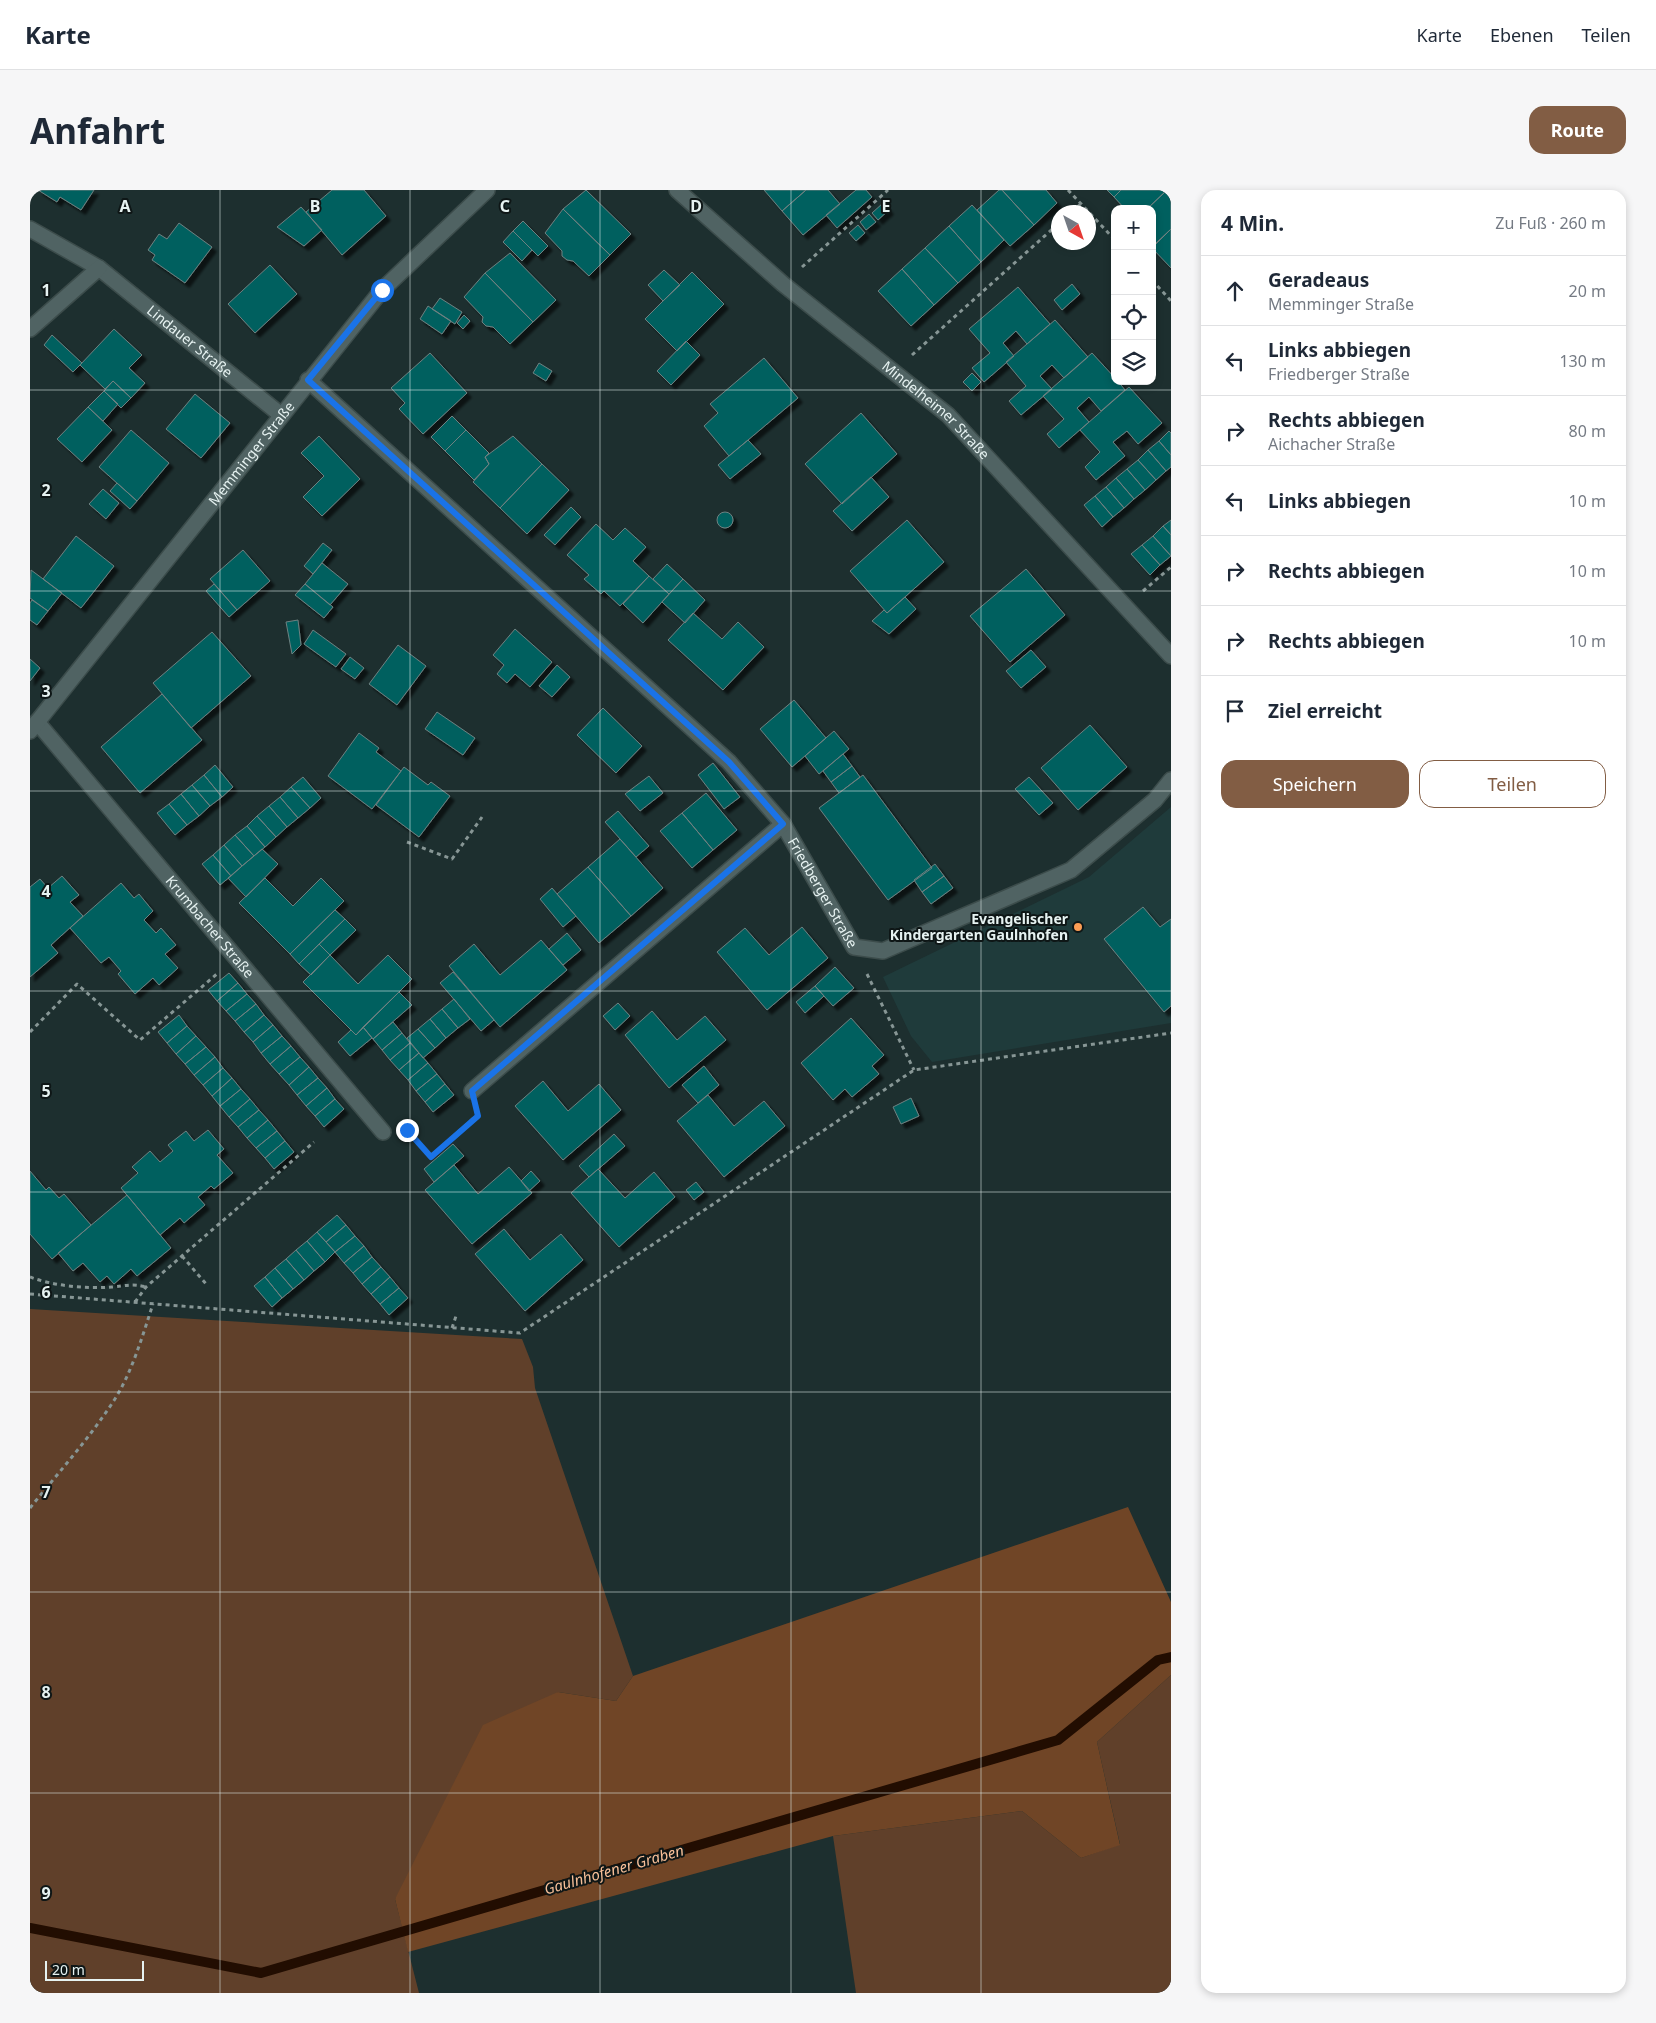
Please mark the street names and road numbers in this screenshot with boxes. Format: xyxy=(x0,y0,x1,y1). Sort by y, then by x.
street label: Lindauer Straße xyxy=(143,301,237,381)
street label: Mindelheimer Straße xyxy=(878,356,994,463)
street label: Memminger Straße xyxy=(204,397,298,509)
street label: Friedberger Straße xyxy=(784,834,862,951)
street label: Krumbacher Straße xyxy=(162,871,259,982)

